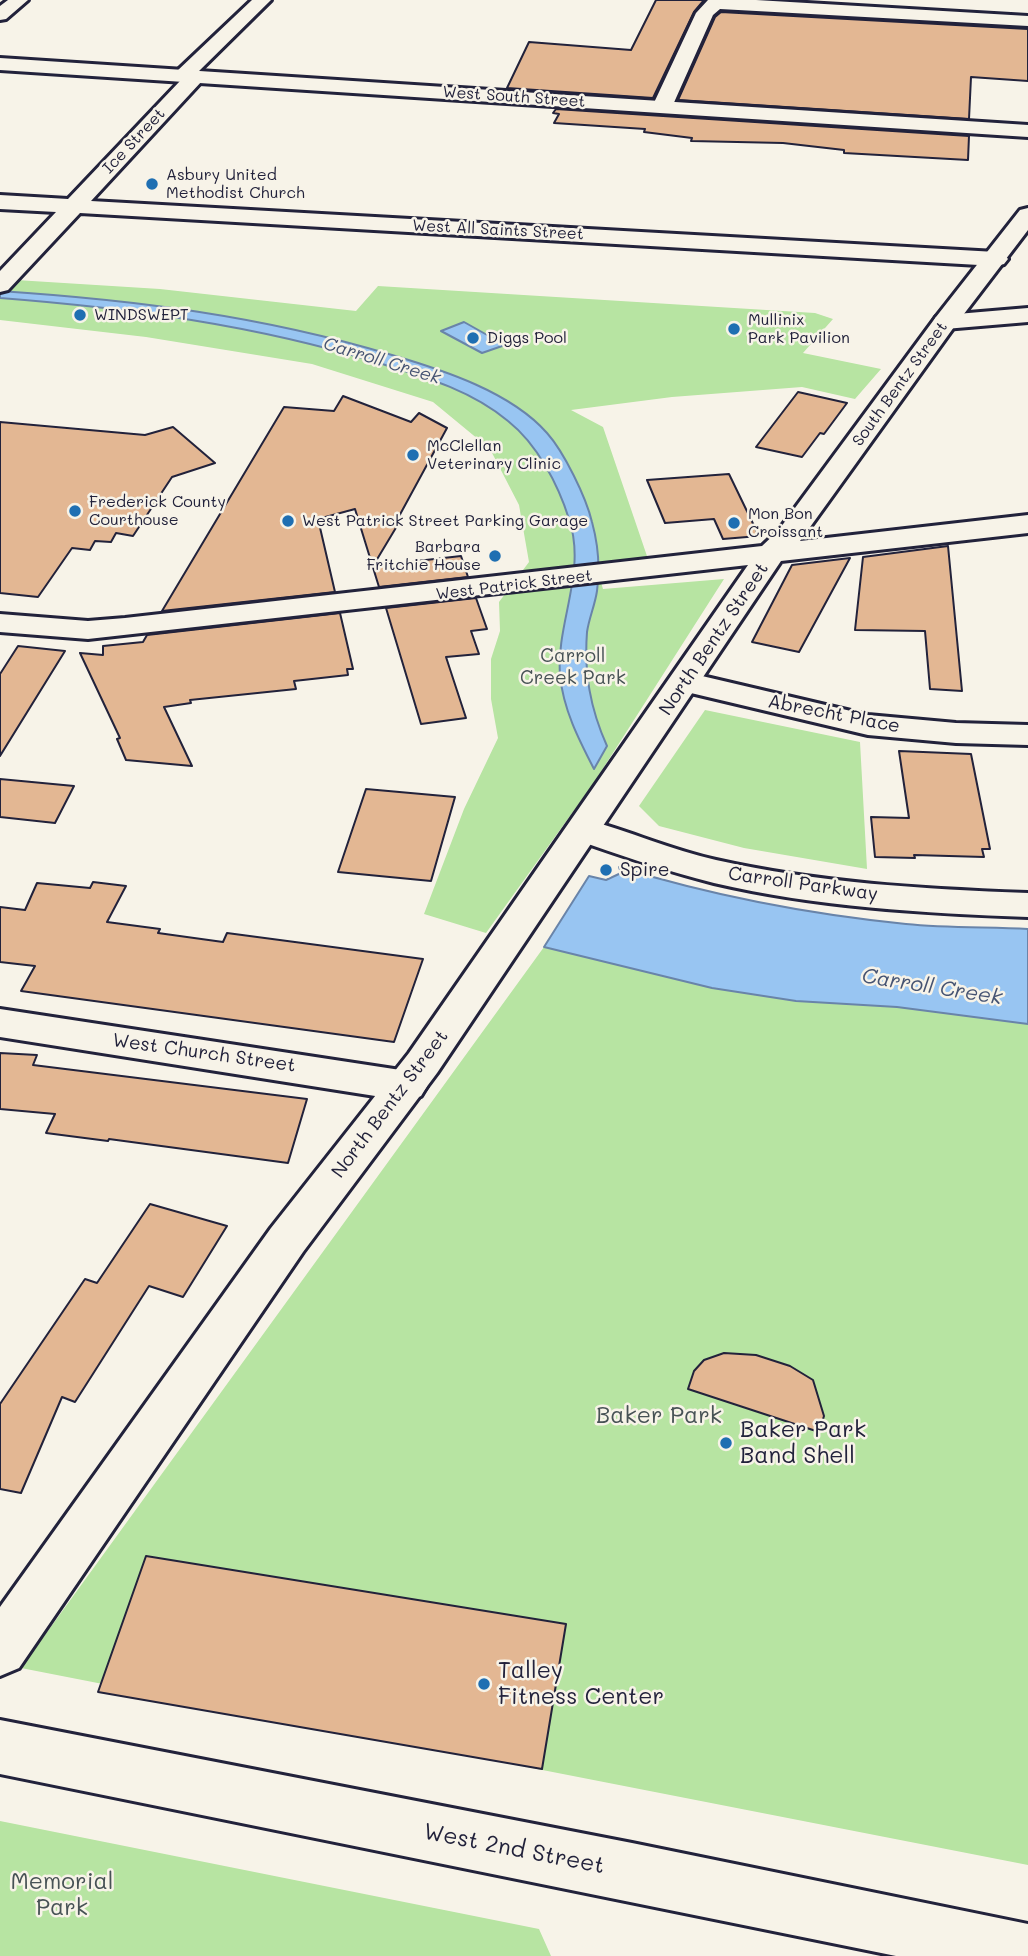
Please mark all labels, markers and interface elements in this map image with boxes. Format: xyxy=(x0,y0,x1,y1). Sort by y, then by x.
street label: West South Street xyxy=(442,82,586,112)
street label: Ice Street xyxy=(99,104,169,178)
place label: Asbury United Methodist Church xyxy=(166,165,305,203)
marker: Asbury United Methodist Church xyxy=(144,176,160,192)
street label: West All Saints Street xyxy=(412,216,584,244)
place label: WINDSWEPT xyxy=(94,305,189,325)
marker: WINDSWEPT xyxy=(72,307,88,323)
place label: Mullinix Park Pavilion xyxy=(748,310,850,348)
street label: South Bentz Street xyxy=(848,318,952,450)
marker: Mullinix Park Pavilion xyxy=(726,321,742,337)
place label: Diggs Pool xyxy=(487,328,567,348)
marker: Diggs Pool xyxy=(465,330,481,346)
water label: Carroll Creek xyxy=(321,333,443,389)
place label: McClellan Veterinary Clinic xyxy=(427,436,561,474)
marker: McClellan Veterinary Clinic xyxy=(405,447,421,463)
place label: Frederick County Courthouse xyxy=(89,492,226,530)
marker: Frederick County Courthouse xyxy=(67,503,83,519)
place label: Mon Bon Croissant xyxy=(748,504,823,542)
place label: West Patrick Street Parking Garage xyxy=(302,511,588,531)
marker: West Patrick Street Parking Garage xyxy=(280,513,296,529)
marker: Mon Bon Croissant xyxy=(726,515,742,531)
place label: Barbara Fritchie House xyxy=(366,537,481,575)
marker: Barbara Fritchie House xyxy=(487,548,503,564)
street label: North Bentz Street xyxy=(654,558,774,720)
street label: West Patrick Street xyxy=(435,566,593,604)
park label: Carroll Creek Park xyxy=(520,645,626,689)
street label: Abrecht Place xyxy=(766,690,902,738)
place label: Spire xyxy=(620,859,670,881)
marker: Spire xyxy=(598,862,614,878)
street label: Carroll Parkway xyxy=(727,862,879,906)
water label: Carroll Creek xyxy=(860,963,1004,1011)
street label: North Bentz Street xyxy=(327,1025,453,1183)
street label: West Church Street xyxy=(111,1029,297,1077)
park label: Baker Park xyxy=(596,1402,722,1430)
place label: Baker Park Band Shell xyxy=(740,1416,866,1470)
marker: Baker Park Band Shell xyxy=(718,1435,734,1451)
place label: Talley Fitness Center xyxy=(498,1657,664,1711)
marker: Talley Fitness Center xyxy=(476,1676,492,1692)
street label: West 2nd Street xyxy=(421,1818,607,1880)
park label: Memorial Park xyxy=(10,1868,114,1922)

